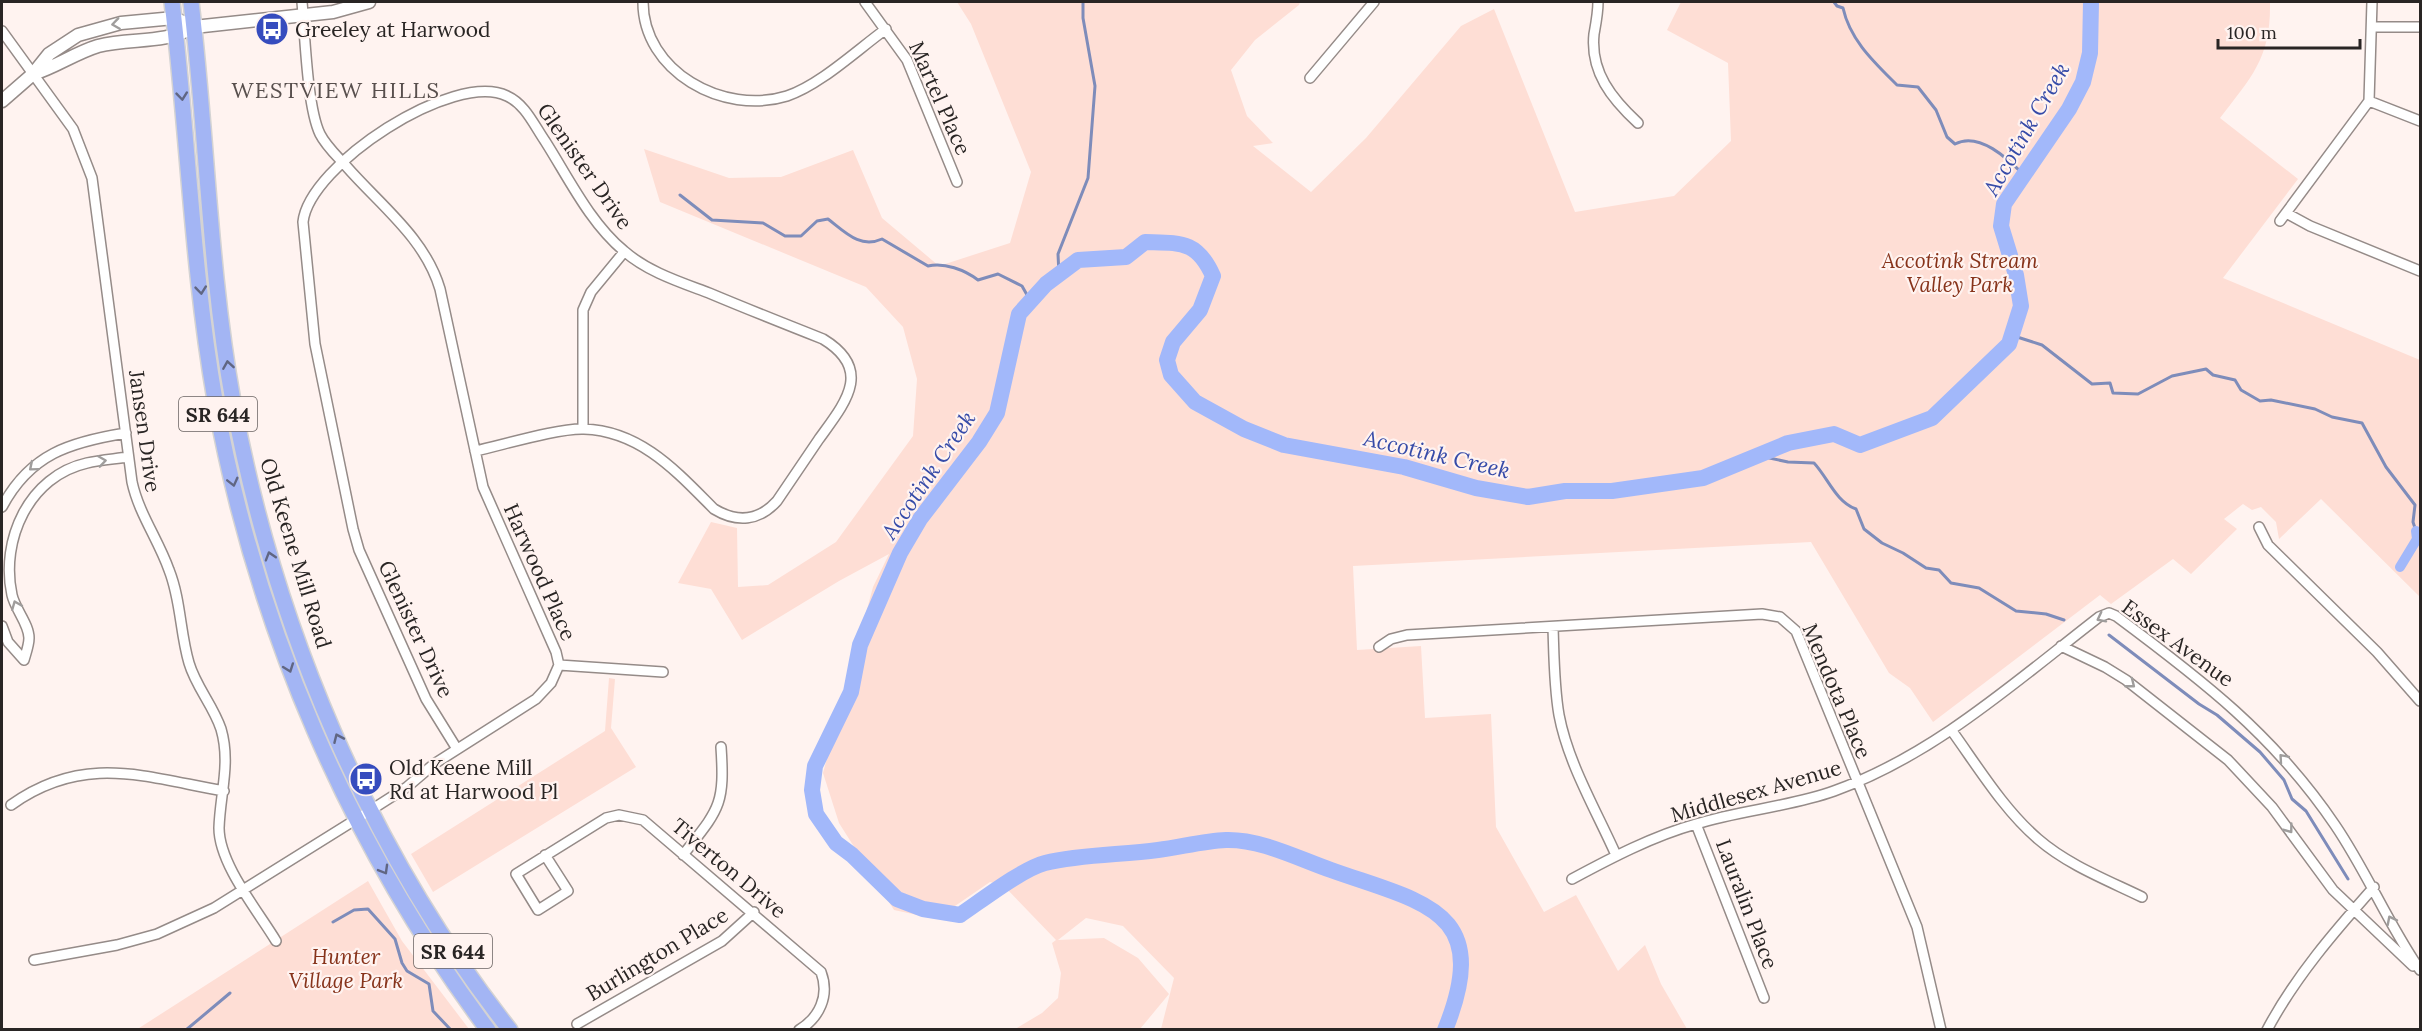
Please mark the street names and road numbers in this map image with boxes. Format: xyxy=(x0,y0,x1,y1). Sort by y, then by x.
street label: Martel Place xyxy=(903,37,977,159)
street label: Glenister Drive xyxy=(531,98,639,234)
street label: Jansen Drive xyxy=(123,367,167,494)
road number: SR 644 xyxy=(179,397,257,431)
street label: Old Keene Mill Road xyxy=(254,455,338,651)
street label: Harwood Place xyxy=(498,499,582,645)
street label: Glenister Drive xyxy=(372,556,460,702)
street label: Essex Avenue xyxy=(2117,593,2239,693)
street label: Mendota Place xyxy=(1796,619,1878,763)
street label: Middlesex Avenue xyxy=(1668,754,1844,828)
street label: Tiverton Drive xyxy=(666,812,792,924)
street label: Lauralin Place xyxy=(1710,835,1784,973)
street label: Burlington Place xyxy=(581,901,733,1007)
road number: SR 644 xyxy=(414,934,492,968)

